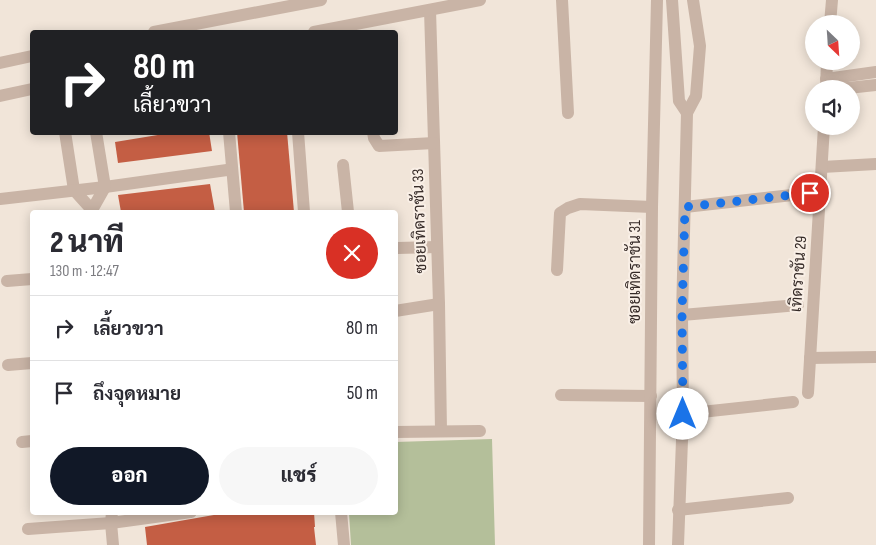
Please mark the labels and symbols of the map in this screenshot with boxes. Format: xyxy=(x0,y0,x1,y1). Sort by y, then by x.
north arrow xyxy=(805,15,860,70)
street label: ซอยเทิดราชัน 33 xyxy=(407,168,431,274)
pin xyxy=(789,172,831,214)
street label: ซอยเทิดราชัน 31 xyxy=(624,220,645,324)
street label: เทิดราชัน 29 xyxy=(785,235,811,313)
position arrow xyxy=(656,387,708,439)

